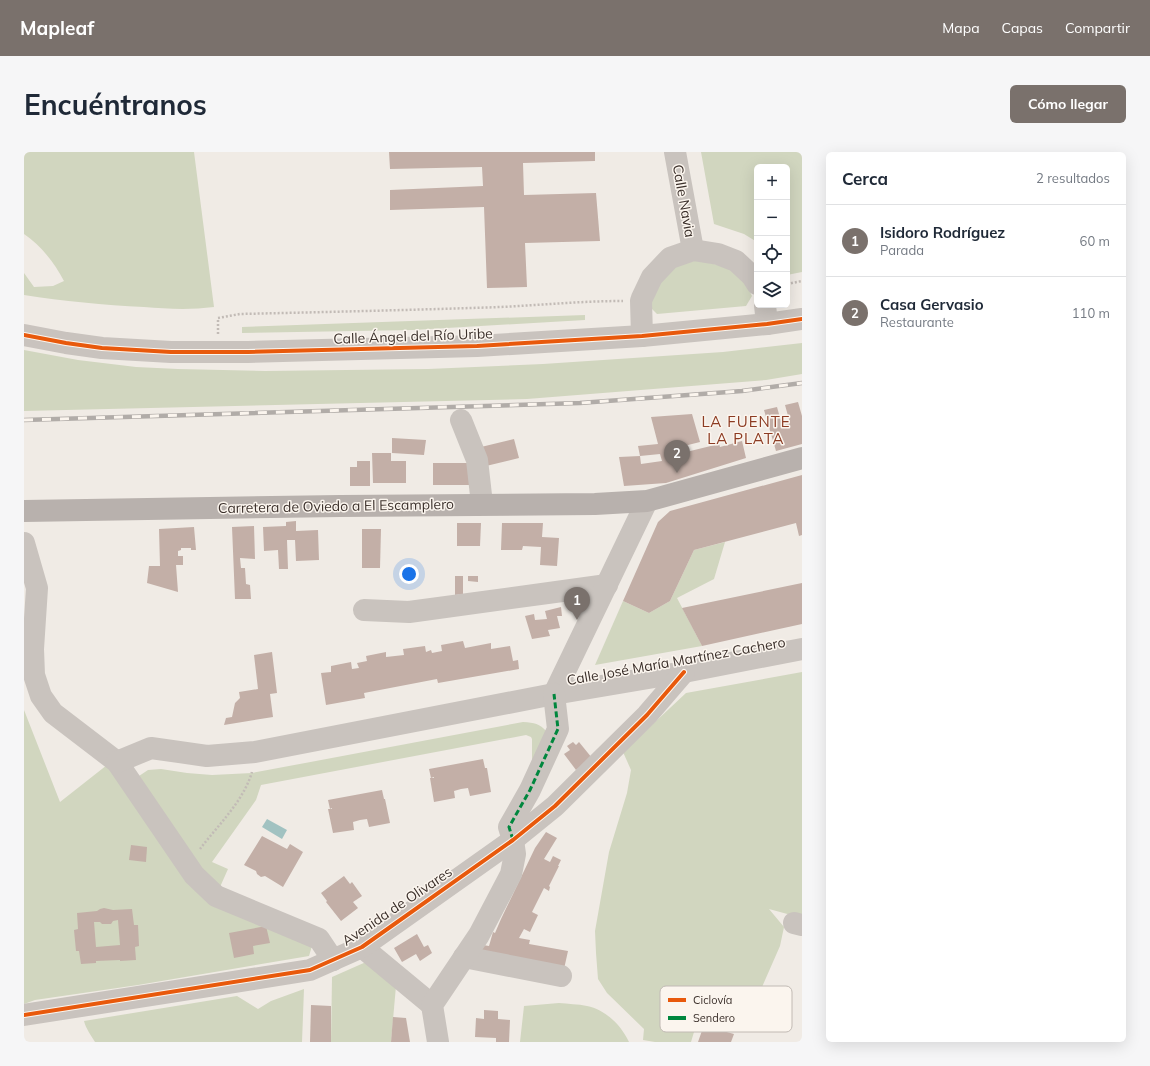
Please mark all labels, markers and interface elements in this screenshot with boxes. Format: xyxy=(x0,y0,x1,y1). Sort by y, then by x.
text: Mapleaf xyxy=(20,16,94,40)
text: Mapa xyxy=(942,19,980,37)
text: Capas xyxy=(1002,19,1043,37)
text: Compartir xyxy=(1065,19,1130,37)
button: Cómo llegar xyxy=(1010,85,1126,123)
text: Encuéntranos xyxy=(24,87,207,122)
street label: Calle Navia xyxy=(669,163,699,239)
map controls xyxy=(754,164,790,308)
button: + xyxy=(754,164,790,200)
text: Cerca xyxy=(842,168,888,189)
text: 2 resultados xyxy=(1036,170,1110,186)
button: − xyxy=(754,200,790,236)
text: Isidoro Rodríguez xyxy=(880,223,1005,242)
text: 1 xyxy=(851,233,859,249)
text: 60 m xyxy=(1080,233,1110,249)
button: locate xyxy=(754,236,790,272)
text: Parada xyxy=(880,242,924,258)
button: layers xyxy=(754,272,790,308)
text: Casa Gervasio xyxy=(880,295,984,314)
text: 2 xyxy=(851,305,859,321)
text: 110 m xyxy=(1072,305,1110,321)
text: Restaurante xyxy=(880,314,954,330)
street label: Calle Ángel del Río Uribe xyxy=(333,324,493,348)
district label: LA FUENTE LA PLATA xyxy=(701,412,791,448)
pin: 2 xyxy=(664,440,690,473)
street label: Carretera de Oviedo a El Escamplero xyxy=(218,495,454,517)
your location xyxy=(399,564,419,584)
pin: 1 xyxy=(564,587,590,620)
street label: Calle José María Martínez Cachero xyxy=(565,633,787,689)
street label: Avenida de Olivares xyxy=(338,862,456,950)
legend xyxy=(660,986,792,1032)
text: Ciclovía xyxy=(693,993,732,1007)
text: Sendero xyxy=(693,1011,735,1025)

